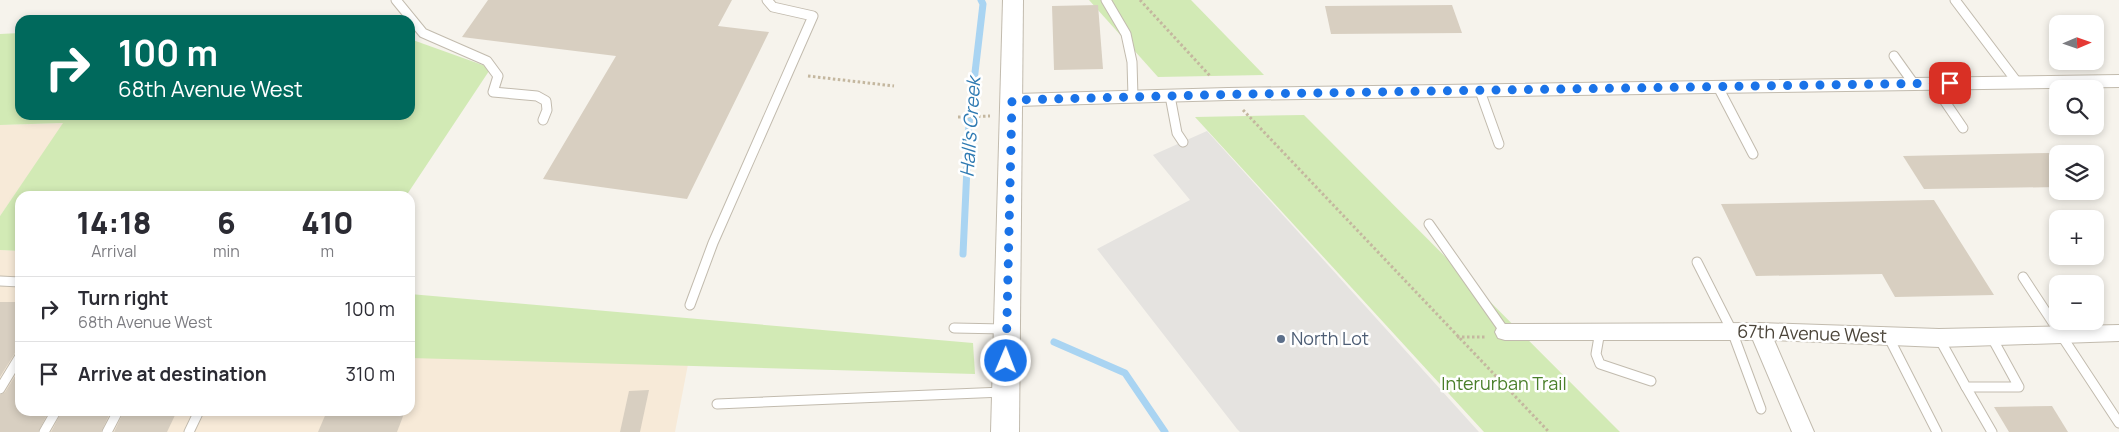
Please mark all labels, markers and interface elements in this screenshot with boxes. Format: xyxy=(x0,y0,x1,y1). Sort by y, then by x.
north arrow xyxy=(2049,15,2104,70)
map controls xyxy=(2049,15,2104,330)
text: 100 m xyxy=(118,29,218,77)
icon: right xyxy=(35,35,100,100)
pin xyxy=(1929,62,1971,104)
icon: arrive xyxy=(1936,69,1964,97)
text: 68th Avenue West xyxy=(118,74,303,104)
water label: Hall's Creek xyxy=(954,74,987,178)
button: search xyxy=(2049,80,2104,135)
button: layers xyxy=(2049,145,2104,200)
text: 14:18 xyxy=(76,202,152,243)
text: 6 xyxy=(217,202,236,243)
text: 410 xyxy=(301,202,354,243)
button: + xyxy=(2049,210,2104,265)
text: Arrival xyxy=(91,240,137,262)
text: min xyxy=(213,240,240,262)
text: m xyxy=(321,240,334,262)
button: − xyxy=(2049,275,2104,330)
text: Turn right xyxy=(78,285,168,311)
icon: right xyxy=(35,295,63,323)
text: 100 m xyxy=(344,296,395,322)
text: 68th Avenue West xyxy=(78,311,212,333)
street label: 67th Avenue West xyxy=(1737,318,1887,348)
place label: North Lot xyxy=(1291,326,1369,350)
marker: North Lot xyxy=(1275,333,1287,345)
position arrow xyxy=(979,334,1031,386)
icon: arrive xyxy=(35,360,63,388)
text: Arrive at destination xyxy=(78,361,267,387)
text: 310 m xyxy=(346,361,395,387)
park label: Interurban Trail xyxy=(1441,371,1567,395)

